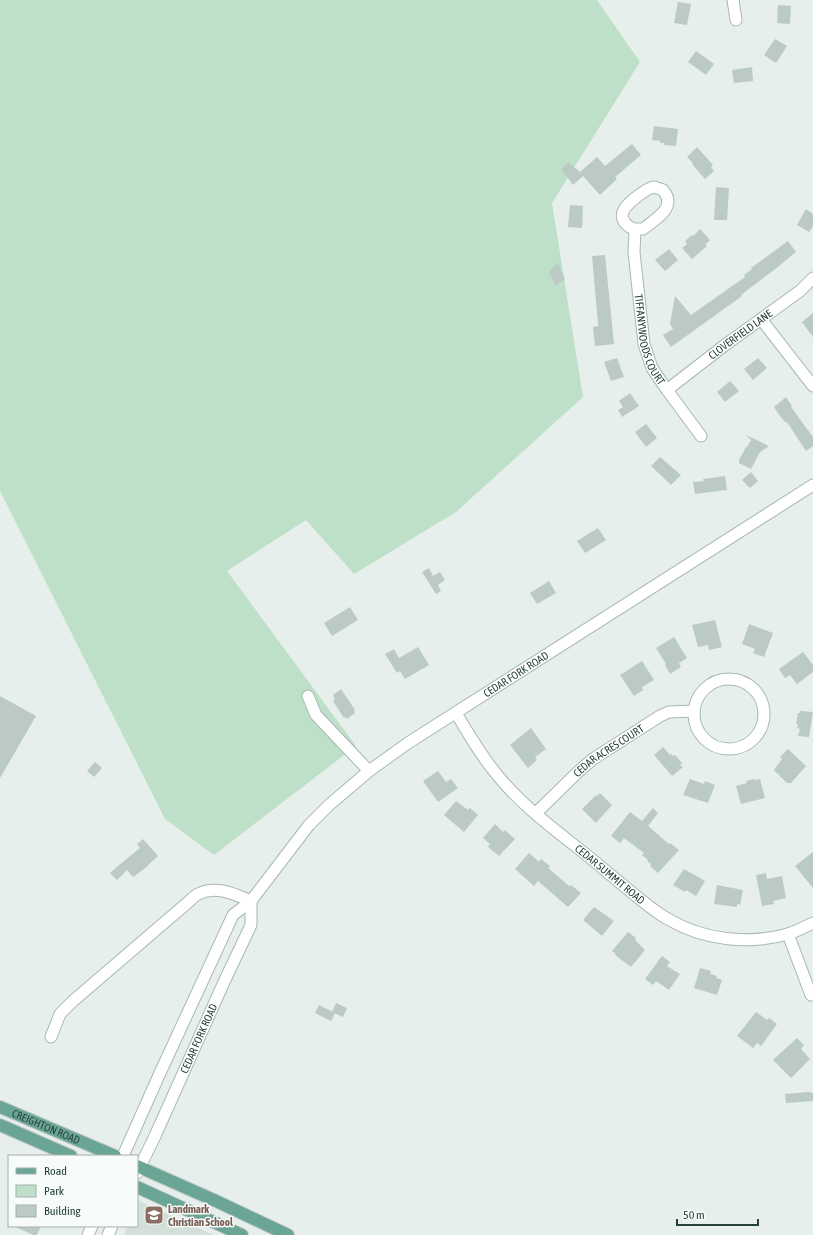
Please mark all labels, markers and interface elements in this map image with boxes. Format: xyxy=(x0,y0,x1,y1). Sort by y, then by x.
street label: TIFFANYWOODS COURT xyxy=(633,293,668,387)
street label: CLOVERFIELD LANE xyxy=(706,307,775,362)
street label: CEDAR FORK ROAD xyxy=(481,649,551,699)
street label: CEDAR ACRES COURT xyxy=(571,722,646,779)
street label: CEDAR SUMMIT ROAD xyxy=(573,842,647,906)
street label: CEDAR FORK ROAD xyxy=(178,1002,219,1075)
street label: CREIGHTON ROAD xyxy=(10,1107,82,1146)
legend xyxy=(8,1155,138,1227)
text: Road xyxy=(44,1164,67,1178)
text: Park xyxy=(44,1184,65,1198)
scale bar xyxy=(677,1201,758,1227)
place label: Landmark Christian School xyxy=(168,1203,234,1228)
text: Building xyxy=(44,1204,82,1218)
school or university icon: Landmark Christian School xyxy=(143,1204,165,1226)
text: 50 m xyxy=(683,1208,705,1222)

